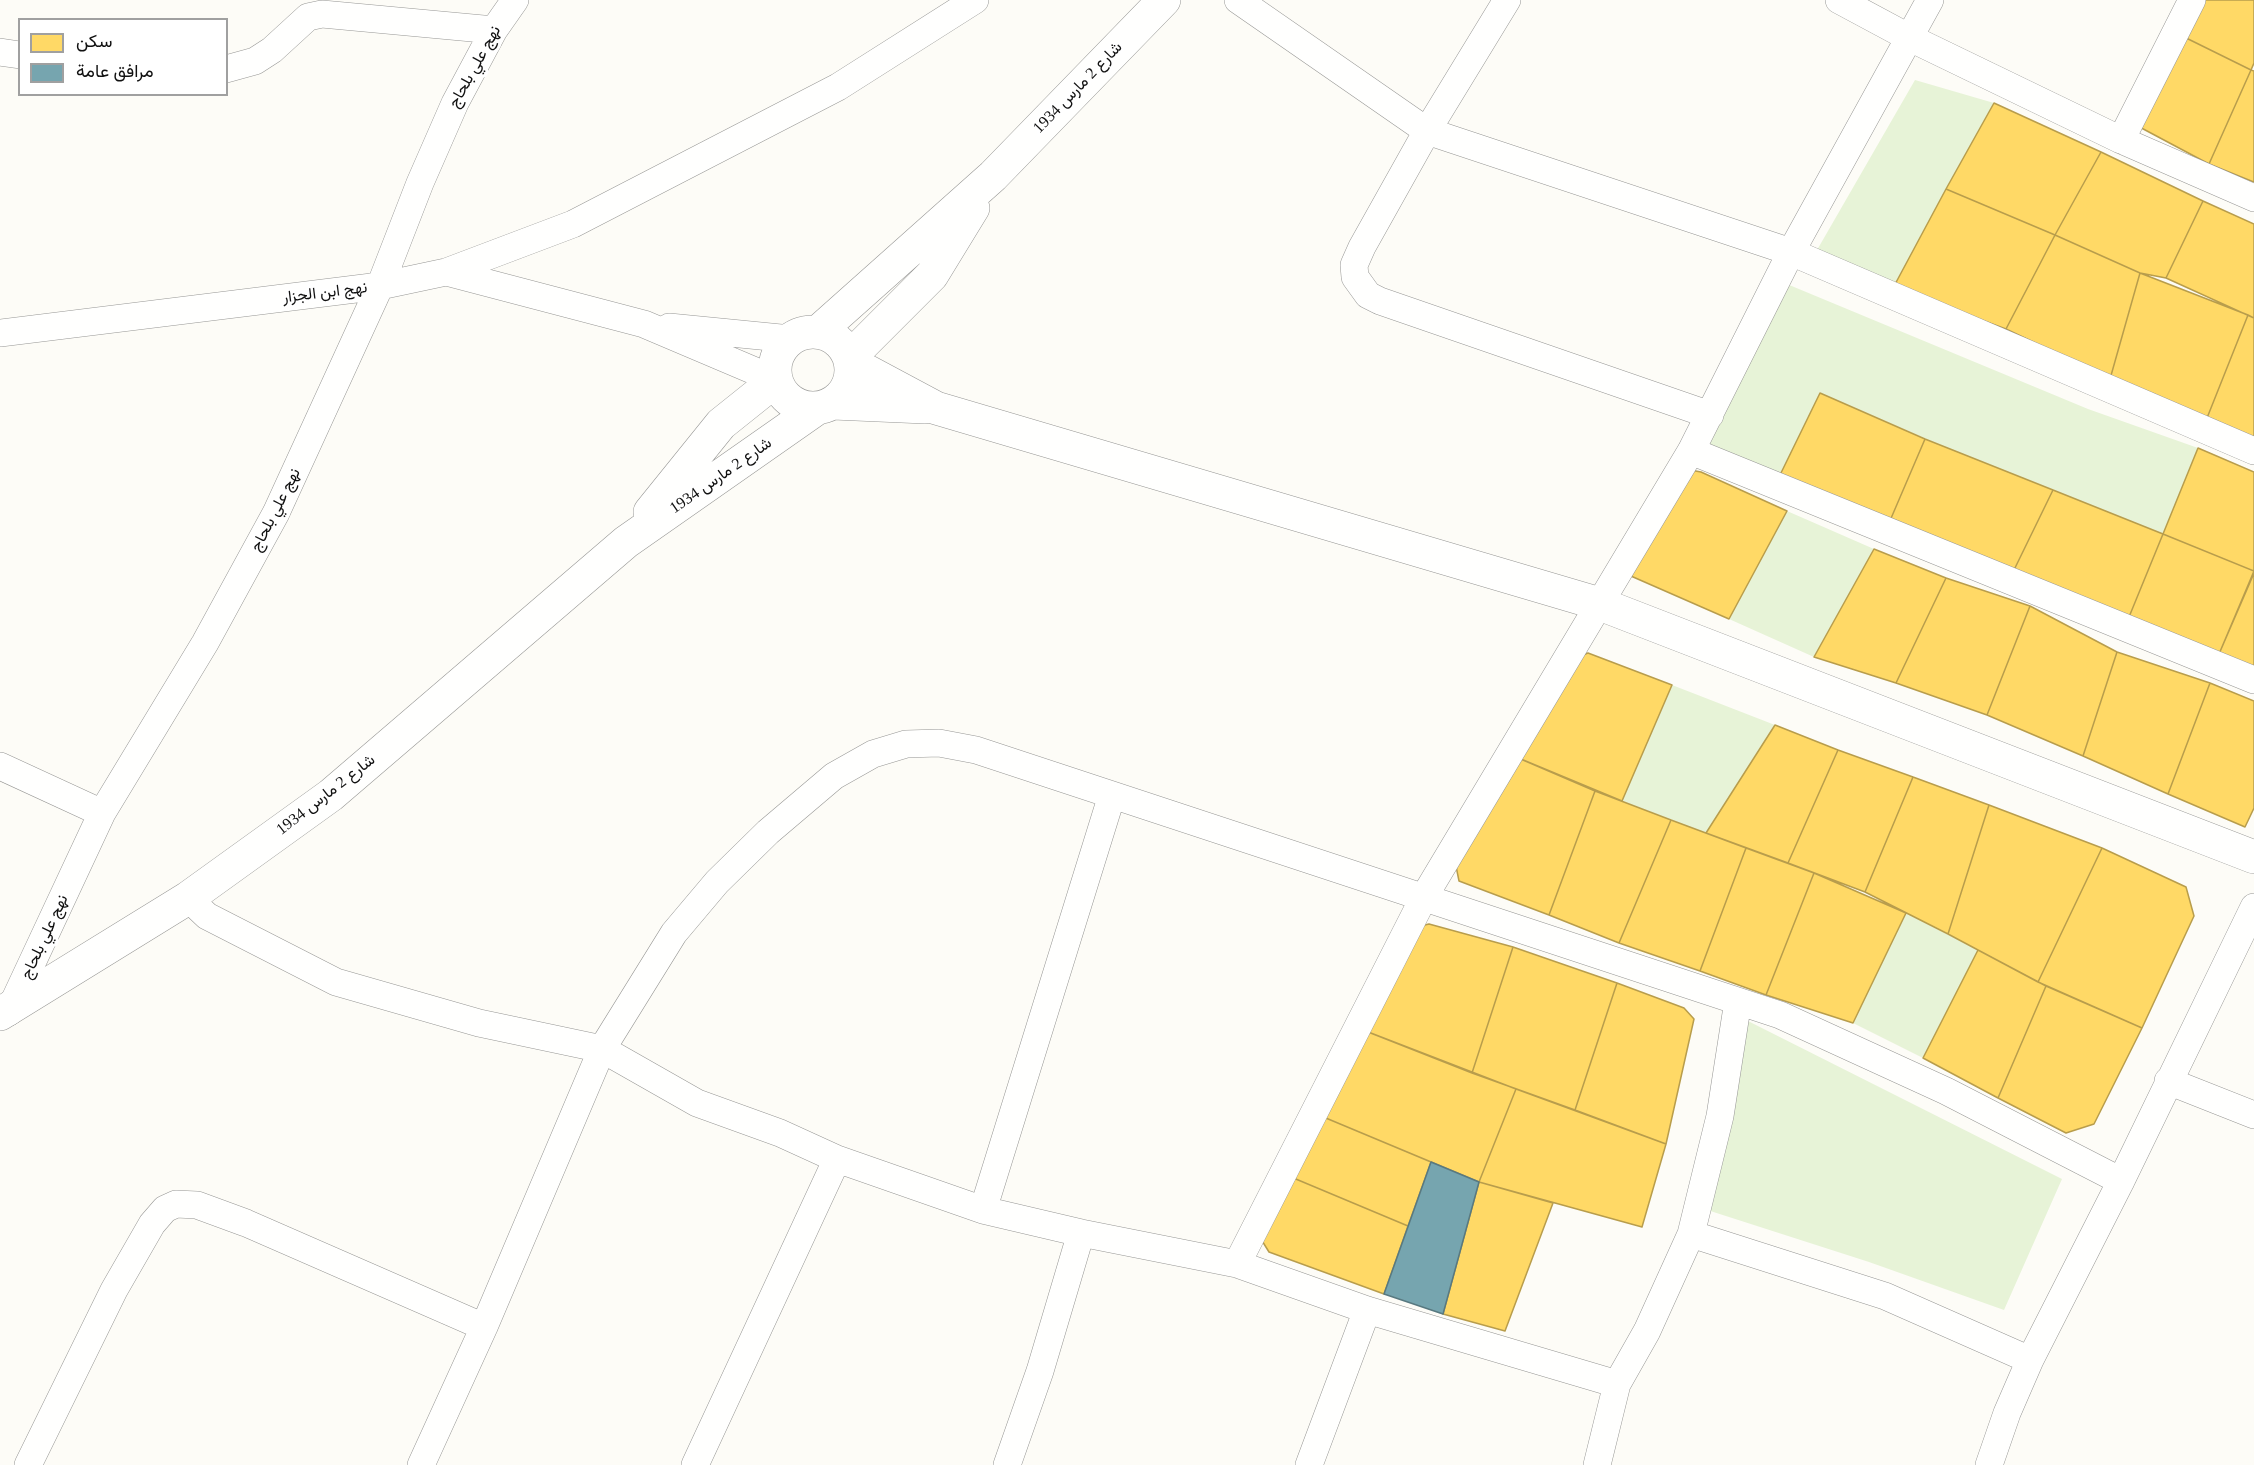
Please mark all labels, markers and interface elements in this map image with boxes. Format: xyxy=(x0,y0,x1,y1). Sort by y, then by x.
legend xyxy=(18,18,228,96)
street label: نهج علي بلحاج xyxy=(445,23,505,111)
text: سكن xyxy=(76,31,112,51)
street label: شارع 2 مارس 1934 xyxy=(1029,38,1127,138)
text: مرافق عامة xyxy=(76,61,154,81)
street label: نهج ابن الجزار xyxy=(282,278,368,308)
street label: شارع 2 مارس 1934 xyxy=(666,434,776,518)
street label: نهج علي بلحاج xyxy=(247,465,305,555)
street label: شارع 2 مارس 1934 xyxy=(273,750,379,840)
street label: نهج علي بلحاج xyxy=(17,892,73,982)

